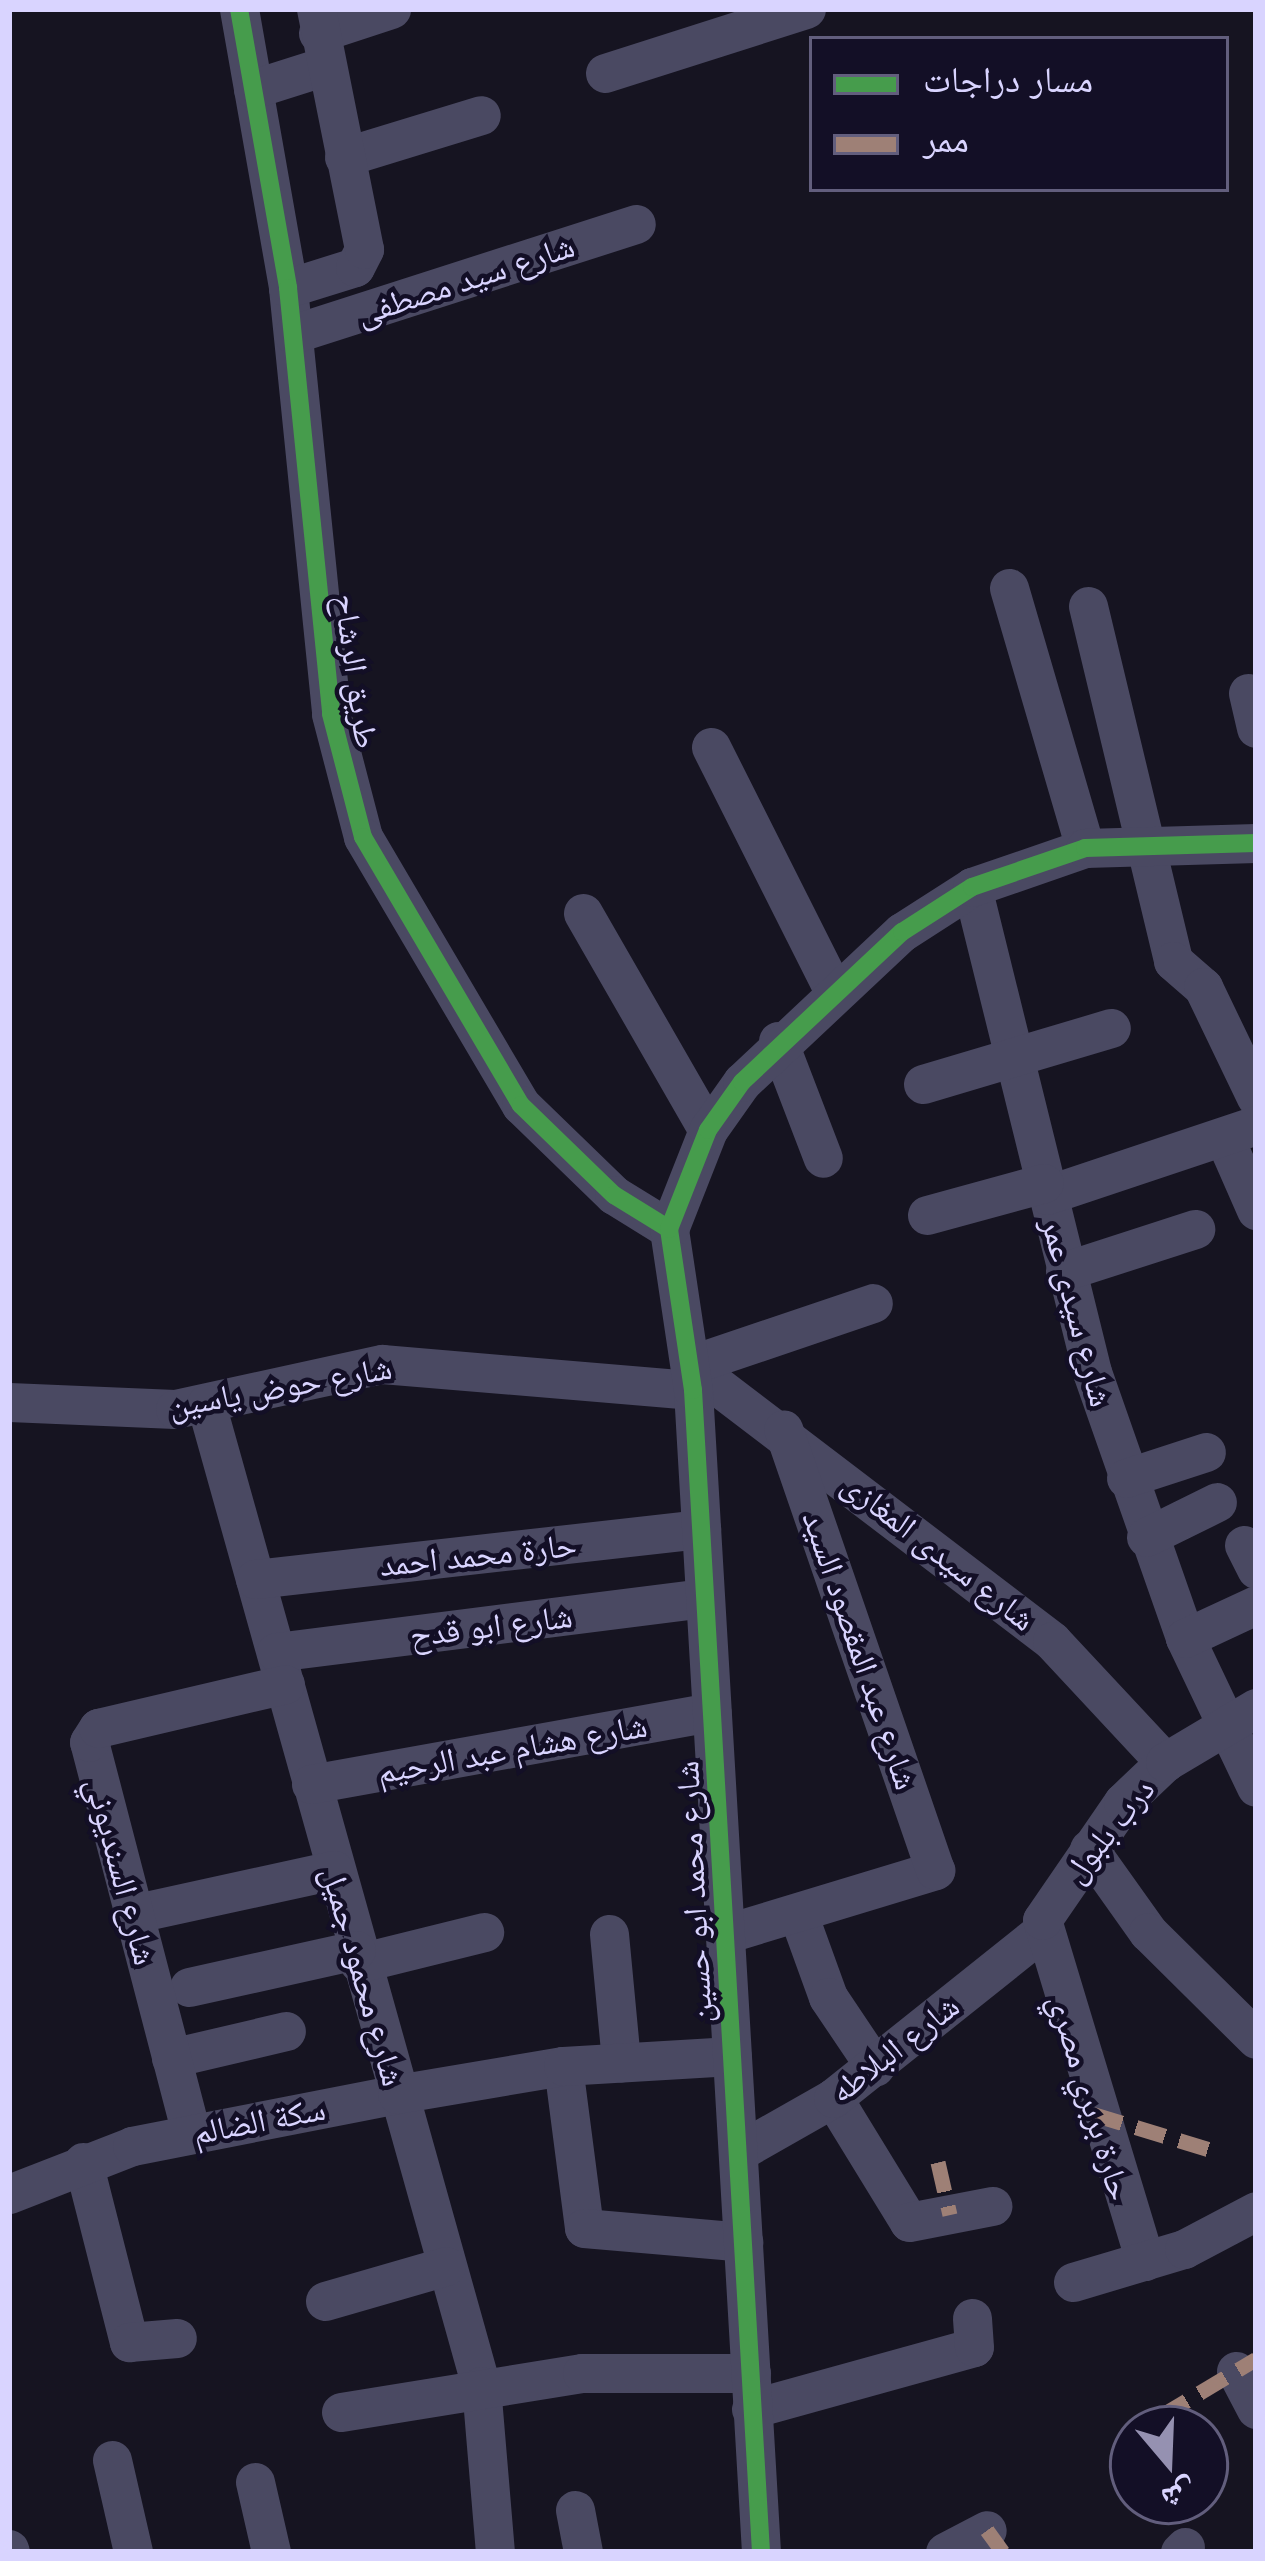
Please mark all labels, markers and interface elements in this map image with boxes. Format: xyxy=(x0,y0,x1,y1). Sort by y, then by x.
legend xyxy=(809,36,1229,192)
text: مسار دراجات xyxy=(923,56,1093,101)
text: ممر xyxy=(923,116,969,161)
street label: شارع سيد مصطفى xyxy=(351,225,579,333)
street label: طريق الرشاح xyxy=(327,591,387,751)
street label: شارع سيدى عمر xyxy=(1034,1213,1122,1411)
street label: شارع حوض ياسين xyxy=(165,1347,395,1425)
street label: شارع سيدى المغازى xyxy=(835,1463,1043,1639)
street label: شارع عبد المقصود السيد xyxy=(795,1506,927,1794)
street label: حارة محمد احمد xyxy=(377,1524,579,1584)
street label: شارع ابو قدح xyxy=(407,1595,575,1655)
street label: شارع هشام عبد الرحيم xyxy=(374,1705,650,1791)
street label: شارع محمد ابو حسين xyxy=(666,1760,720,2024)
street label: درب بلبول xyxy=(1054,1770,1162,1890)
street label: شارع السنديوني xyxy=(78,1773,166,1969)
street label: شارع محمود جميل xyxy=(314,1862,414,2090)
street label: شارع البلاطه xyxy=(822,1985,966,2111)
street label: حارة بربري مصري xyxy=(1041,1989,1141,2205)
street label: سكة الضالم xyxy=(189,2088,329,2152)
north arrow xyxy=(1109,2405,1229,2525)
text: ش xyxy=(1157,2472,1203,2522)

